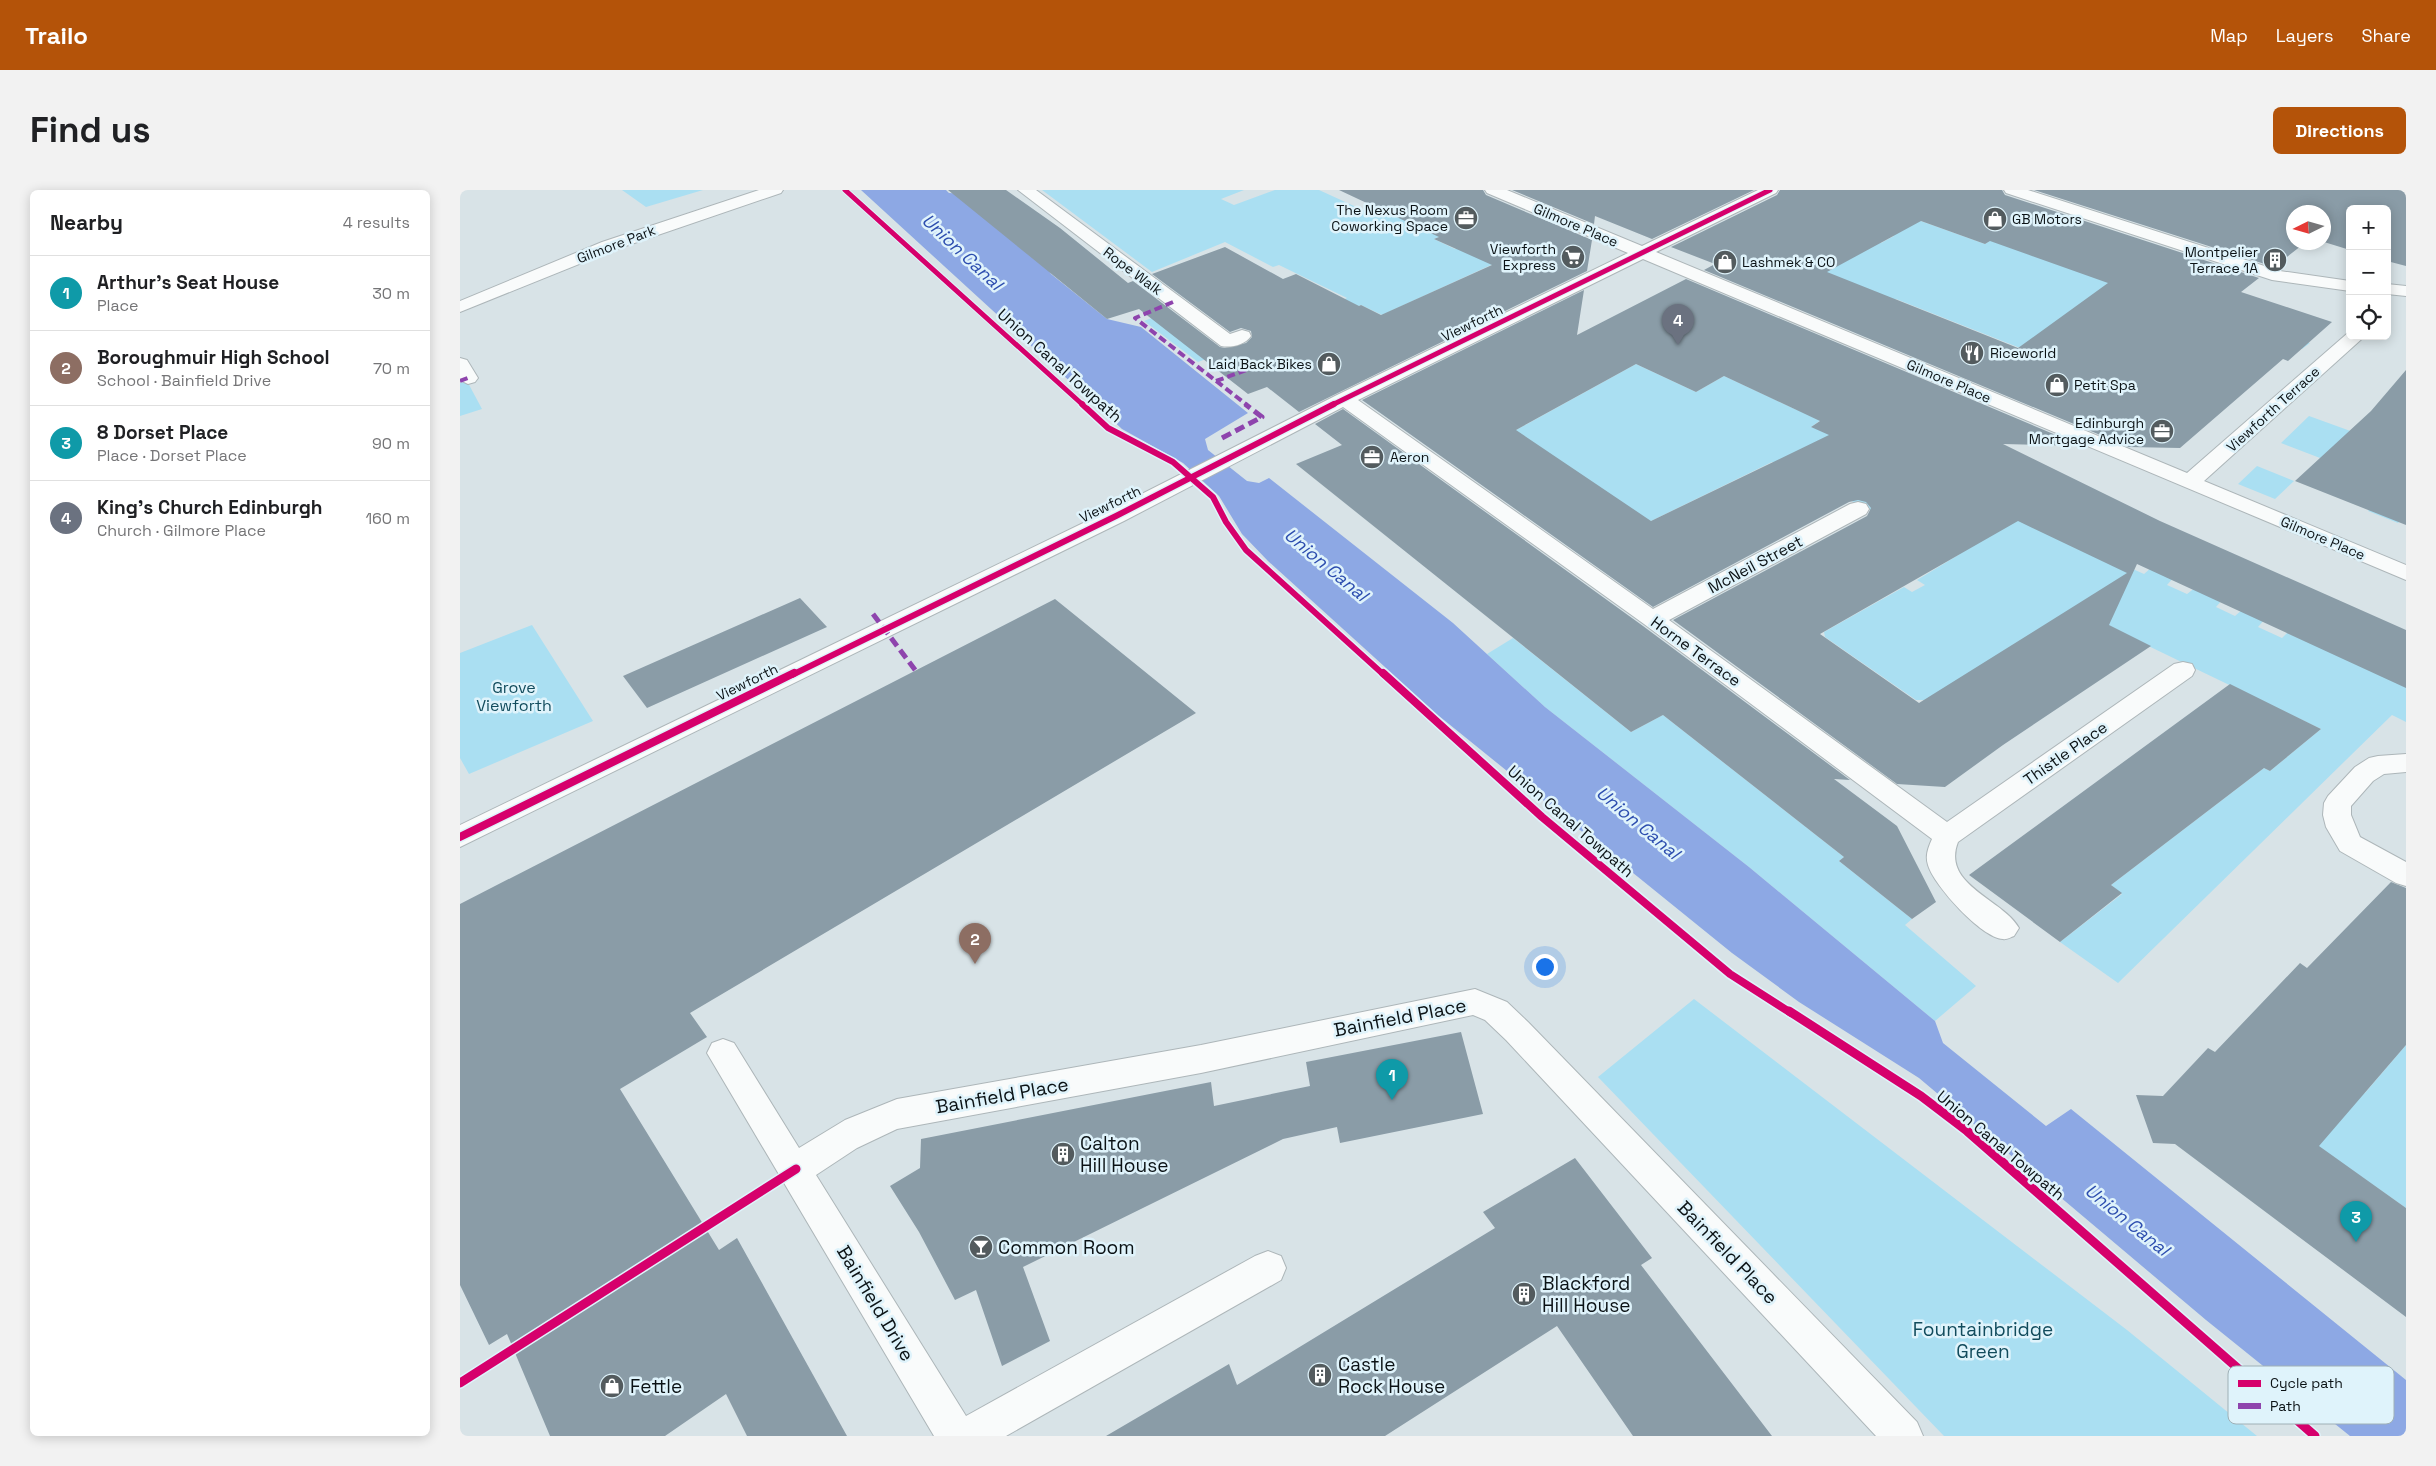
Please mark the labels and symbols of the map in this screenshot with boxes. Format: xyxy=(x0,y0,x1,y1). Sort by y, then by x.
street label: Gilmore Place xyxy=(1531,199,1621,251)
place label: The Nexus Room Coworking Space xyxy=(1331,201,1448,235)
office icon: The Nexus Room Coworking Space xyxy=(1453,205,1479,231)
north arrow xyxy=(2286,205,2331,250)
shop icon: GB Motors xyxy=(1982,206,2008,232)
water label: Union Canal xyxy=(917,208,1009,297)
place label: GB Motors xyxy=(2012,210,2082,228)
street label: Gilmore Park xyxy=(574,221,658,267)
place label: Viewforth Express xyxy=(1490,240,1556,274)
street label: Rope Walk xyxy=(1100,243,1167,299)
place label: Montpelier Terrace 1A xyxy=(2185,243,2258,277)
supermarket icon: Viewforth Express xyxy=(1560,244,1586,270)
building icon: Montpelier Terrace 1A xyxy=(2262,247,2288,273)
shop icon: Lashmek & CO xyxy=(1712,249,1738,275)
place label: Lashmek & CO xyxy=(1742,253,1835,271)
street label: Viewforth xyxy=(1438,300,1506,346)
street label: Union Canal Towpath xyxy=(993,304,1126,427)
pin: 4 xyxy=(1662,304,1694,345)
restaurant icon: Riceworld xyxy=(1959,340,1985,366)
place label: Riceworld xyxy=(1990,344,2056,362)
shop icon: Laid Back Bikes xyxy=(1316,351,1342,377)
place label: Laid Back Bikes xyxy=(1208,355,1312,373)
street label: Gilmore Place xyxy=(1904,355,1994,407)
street label: Viewforth Terrace xyxy=(2223,362,2323,456)
shop icon: Petit Spa xyxy=(2044,372,2070,398)
place label: Petit Spa xyxy=(2074,376,2136,394)
place label: Edinburgh Mortgage Advice xyxy=(2029,414,2144,448)
office icon: Edinburgh Mortgage Advice xyxy=(2149,418,2175,444)
office icon: Aeron xyxy=(1359,444,1385,470)
place label: Aeron xyxy=(1390,448,1429,466)
street label: Viewforth xyxy=(1076,481,1144,527)
street label: Gilmore Place xyxy=(2278,512,2368,564)
water label: Union Canal xyxy=(1280,523,1375,608)
street label: McNeil Street xyxy=(1704,531,1806,598)
street label: Horne Terrace xyxy=(1646,612,1745,691)
street label: Viewforth xyxy=(713,659,781,705)
park label: Grove Viewforth xyxy=(476,677,552,716)
street label: Thistle Place xyxy=(2019,717,2111,790)
street label: Union Canal Towpath xyxy=(1504,761,1638,881)
water label: Union Canal xyxy=(1592,782,1684,864)
pin: 2 xyxy=(959,923,991,964)
your location xyxy=(1532,954,1558,980)
street label: Bainfield Place xyxy=(1332,992,1468,1043)
pin: 1 xyxy=(1376,1059,1408,1100)
street label: Bainfield Place xyxy=(934,1072,1070,1119)
street label: Union Canal Towpath xyxy=(1932,1086,2069,1205)
place label: Calton Hill House xyxy=(1080,1131,1168,1178)
building icon: Calton Hill House xyxy=(1050,1141,1076,1167)
water label: Union Canal xyxy=(2080,1179,2176,1262)
street label: Bainfield Place xyxy=(1672,1195,1783,1309)
pin: 3 xyxy=(2340,1201,2372,1242)
bar icon: Common Room xyxy=(968,1234,994,1260)
place label: Common Room xyxy=(998,1235,1135,1260)
street label: Bainfield Drive xyxy=(831,1241,920,1366)
place label: Blackford Hill House xyxy=(1542,1271,1630,1318)
building icon: Blackford Hill House xyxy=(1511,1281,1537,1307)
park label: Fountainbridge Green xyxy=(1913,1317,2053,1364)
place label: Castle Rock House xyxy=(1338,1352,1445,1399)
building icon: Castle Rock House xyxy=(1307,1362,1333,1388)
legend xyxy=(2228,1366,2394,1424)
shop icon: Fettle xyxy=(599,1373,625,1399)
place label: Fettle xyxy=(630,1374,682,1399)
text: Cycle path xyxy=(2270,1374,2343,1392)
text: Path xyxy=(2270,1397,2301,1415)

